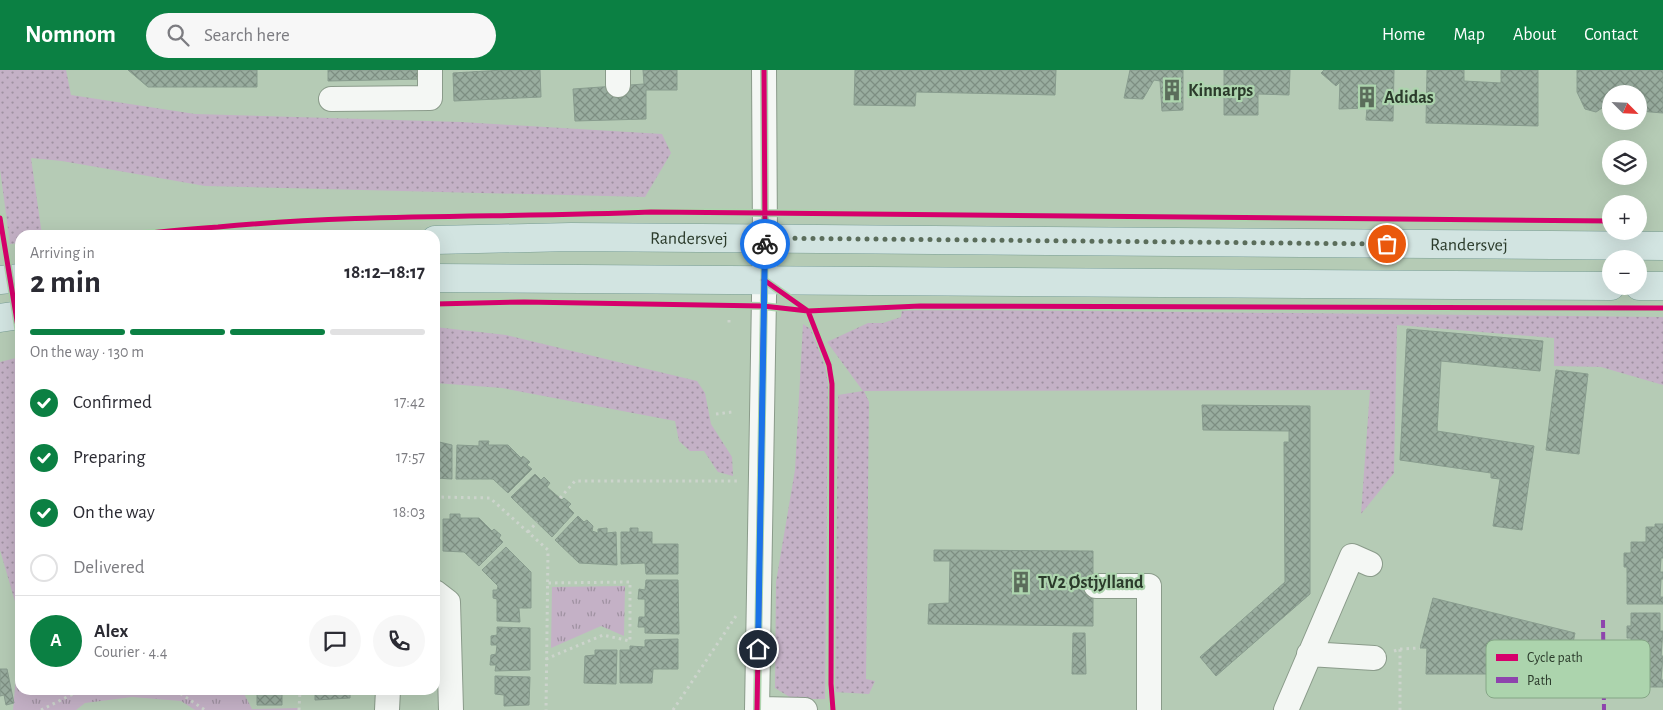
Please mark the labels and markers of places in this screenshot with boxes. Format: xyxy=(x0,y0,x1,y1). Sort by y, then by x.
building icon: Kinnarps xyxy=(1159,77,1185,103)
place label: Kinnarps xyxy=(1188,82,1253,100)
building icon: Adidas xyxy=(1354,84,1380,110)
place label: Adidas xyxy=(1384,89,1434,107)
pin xyxy=(1366,223,1408,265)
building icon: TV2 Østjylland xyxy=(1008,569,1034,595)
place label: TV2 Østjylland xyxy=(1038,574,1144,592)
pin xyxy=(737,628,779,670)

